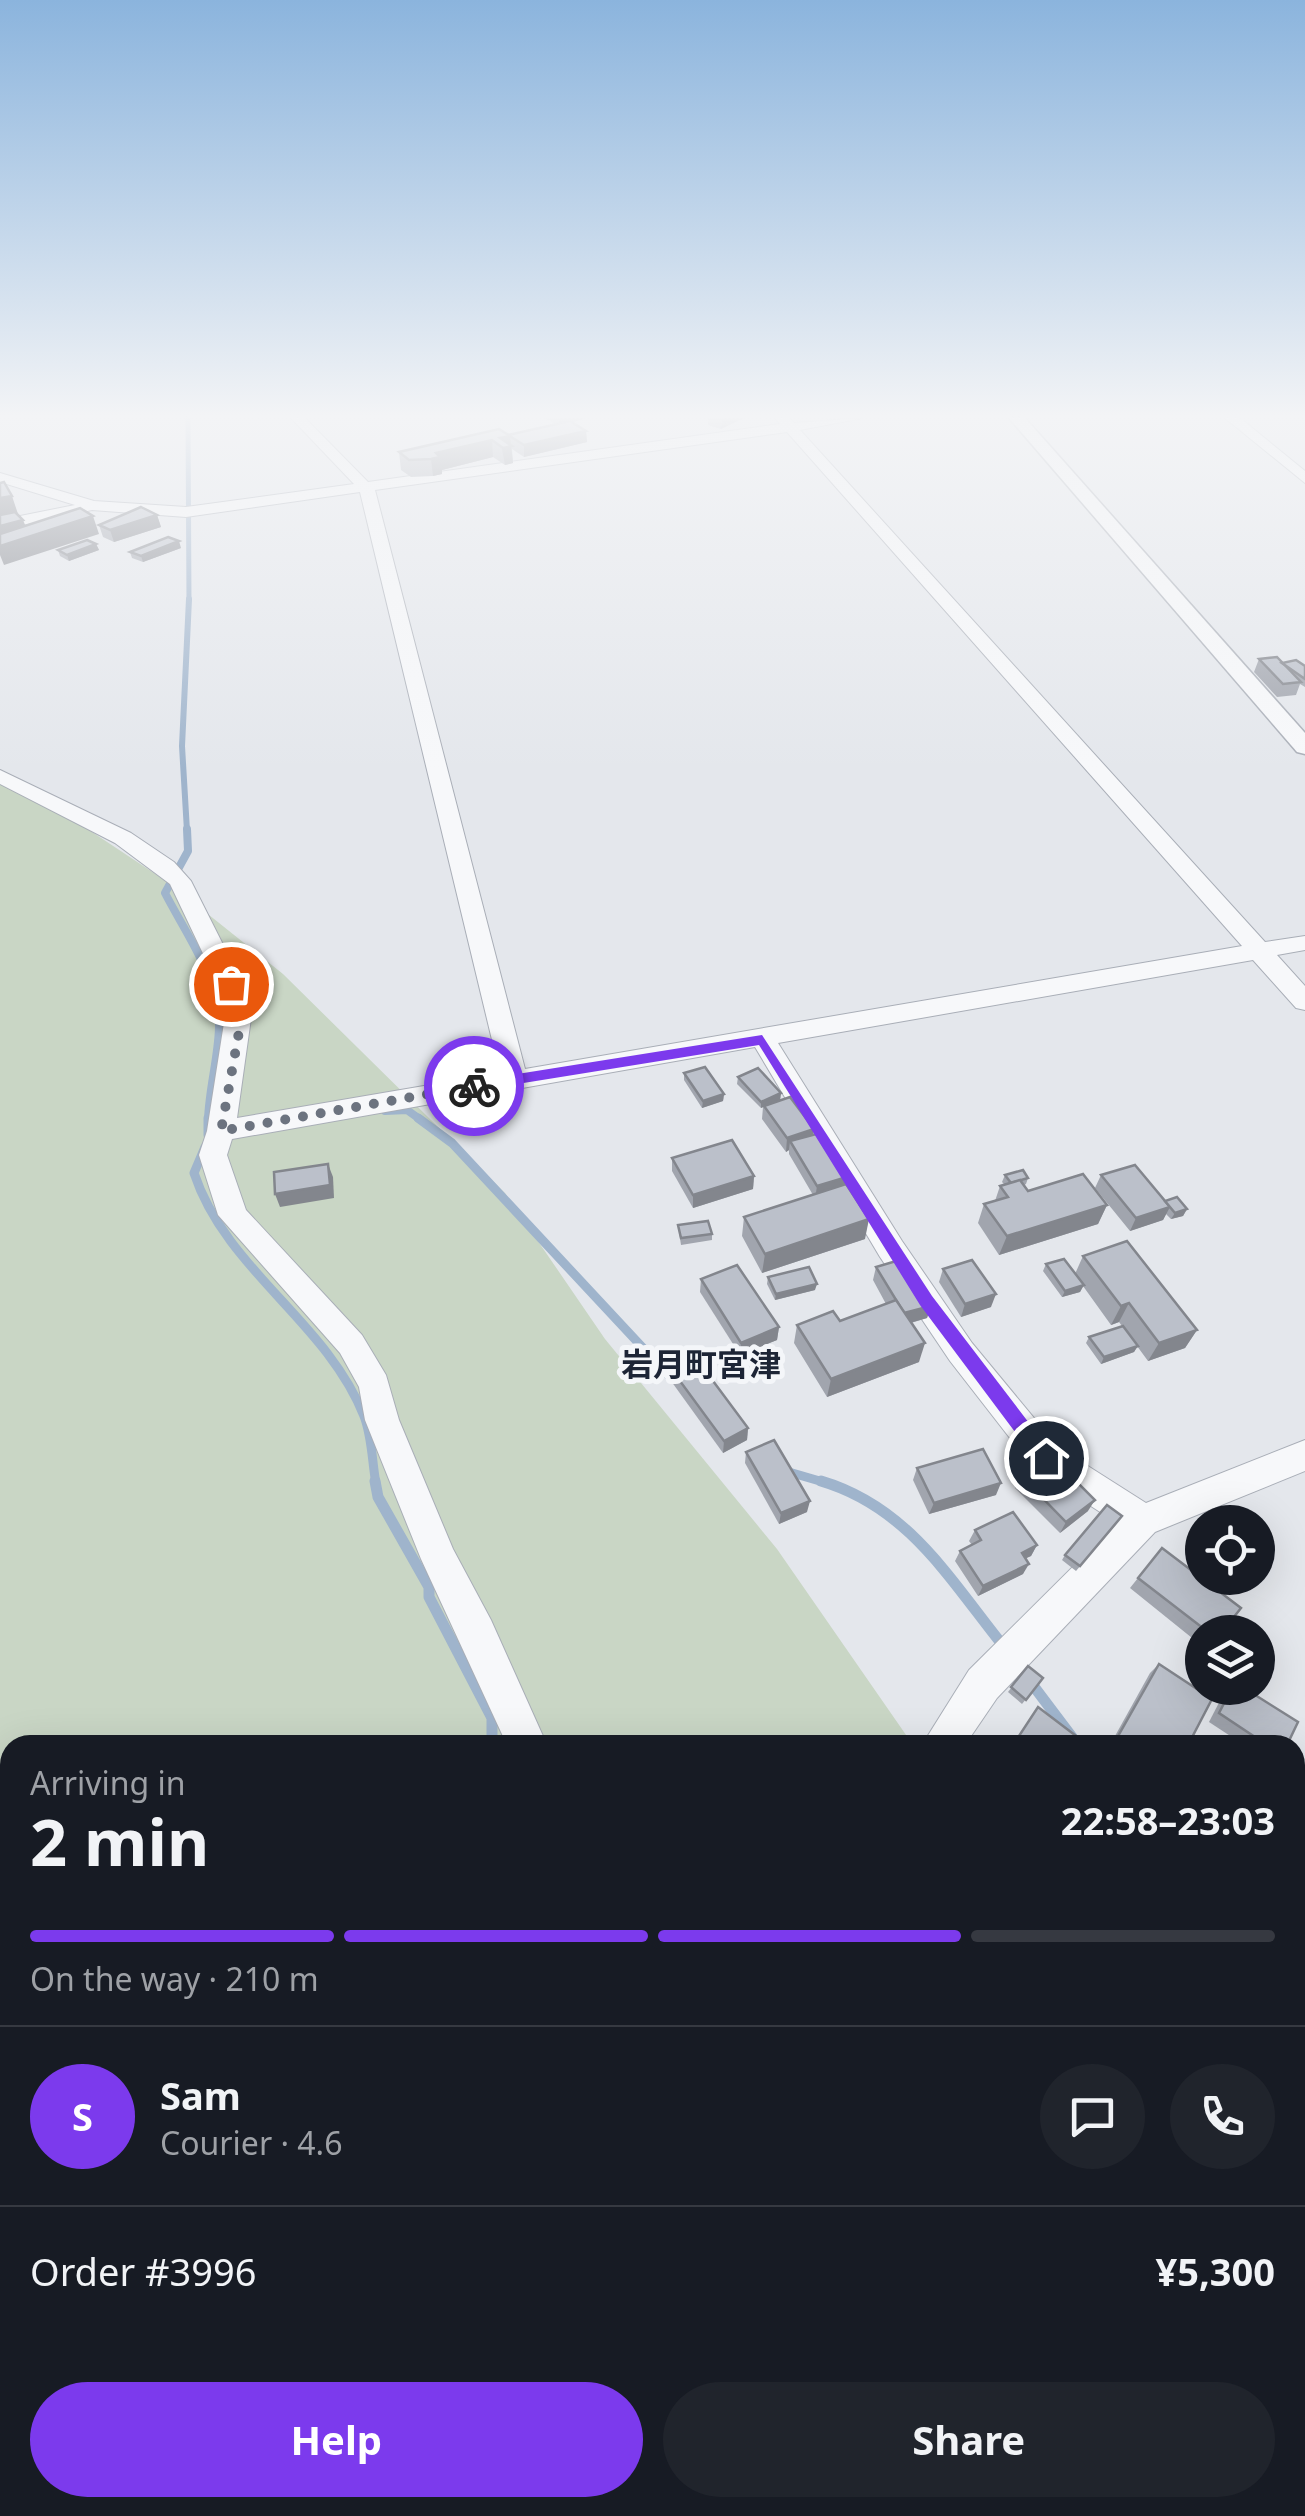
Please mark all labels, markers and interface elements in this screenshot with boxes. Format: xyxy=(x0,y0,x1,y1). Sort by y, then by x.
pin xyxy=(189,942,274,1027)
icon: bag xyxy=(204,957,259,1012)
courier xyxy=(424,1036,524,1136)
icon: bike xyxy=(447,1059,502,1114)
district label: 岩月町宮津 xyxy=(621,1342,781,1385)
pin xyxy=(1004,1416,1089,1501)
icon: home xyxy=(1019,1431,1074,1486)
map controls xyxy=(1185,1505,1275,1705)
button: locate xyxy=(1185,1505,1275,1595)
button: layers xyxy=(1185,1615,1275,1705)
text: Arriving in xyxy=(30,1761,185,1804)
text: 22:58–23:03 xyxy=(1061,1794,1275,1846)
text: 2 min xyxy=(30,1797,209,1885)
text: On the way · 210 m xyxy=(30,1957,319,2000)
button: chat xyxy=(1040,2064,1145,2169)
button: phone xyxy=(1170,2064,1275,2169)
text: Sam xyxy=(160,2069,241,2121)
text: S xyxy=(72,2090,93,2142)
text: Courier · 4.6 xyxy=(160,2121,343,2164)
text: Order #3996 xyxy=(30,2245,256,2297)
text: ¥5,300 xyxy=(1155,2245,1275,2297)
button: Help xyxy=(30,2382,643,2497)
button: Share xyxy=(663,2382,1275,2497)

